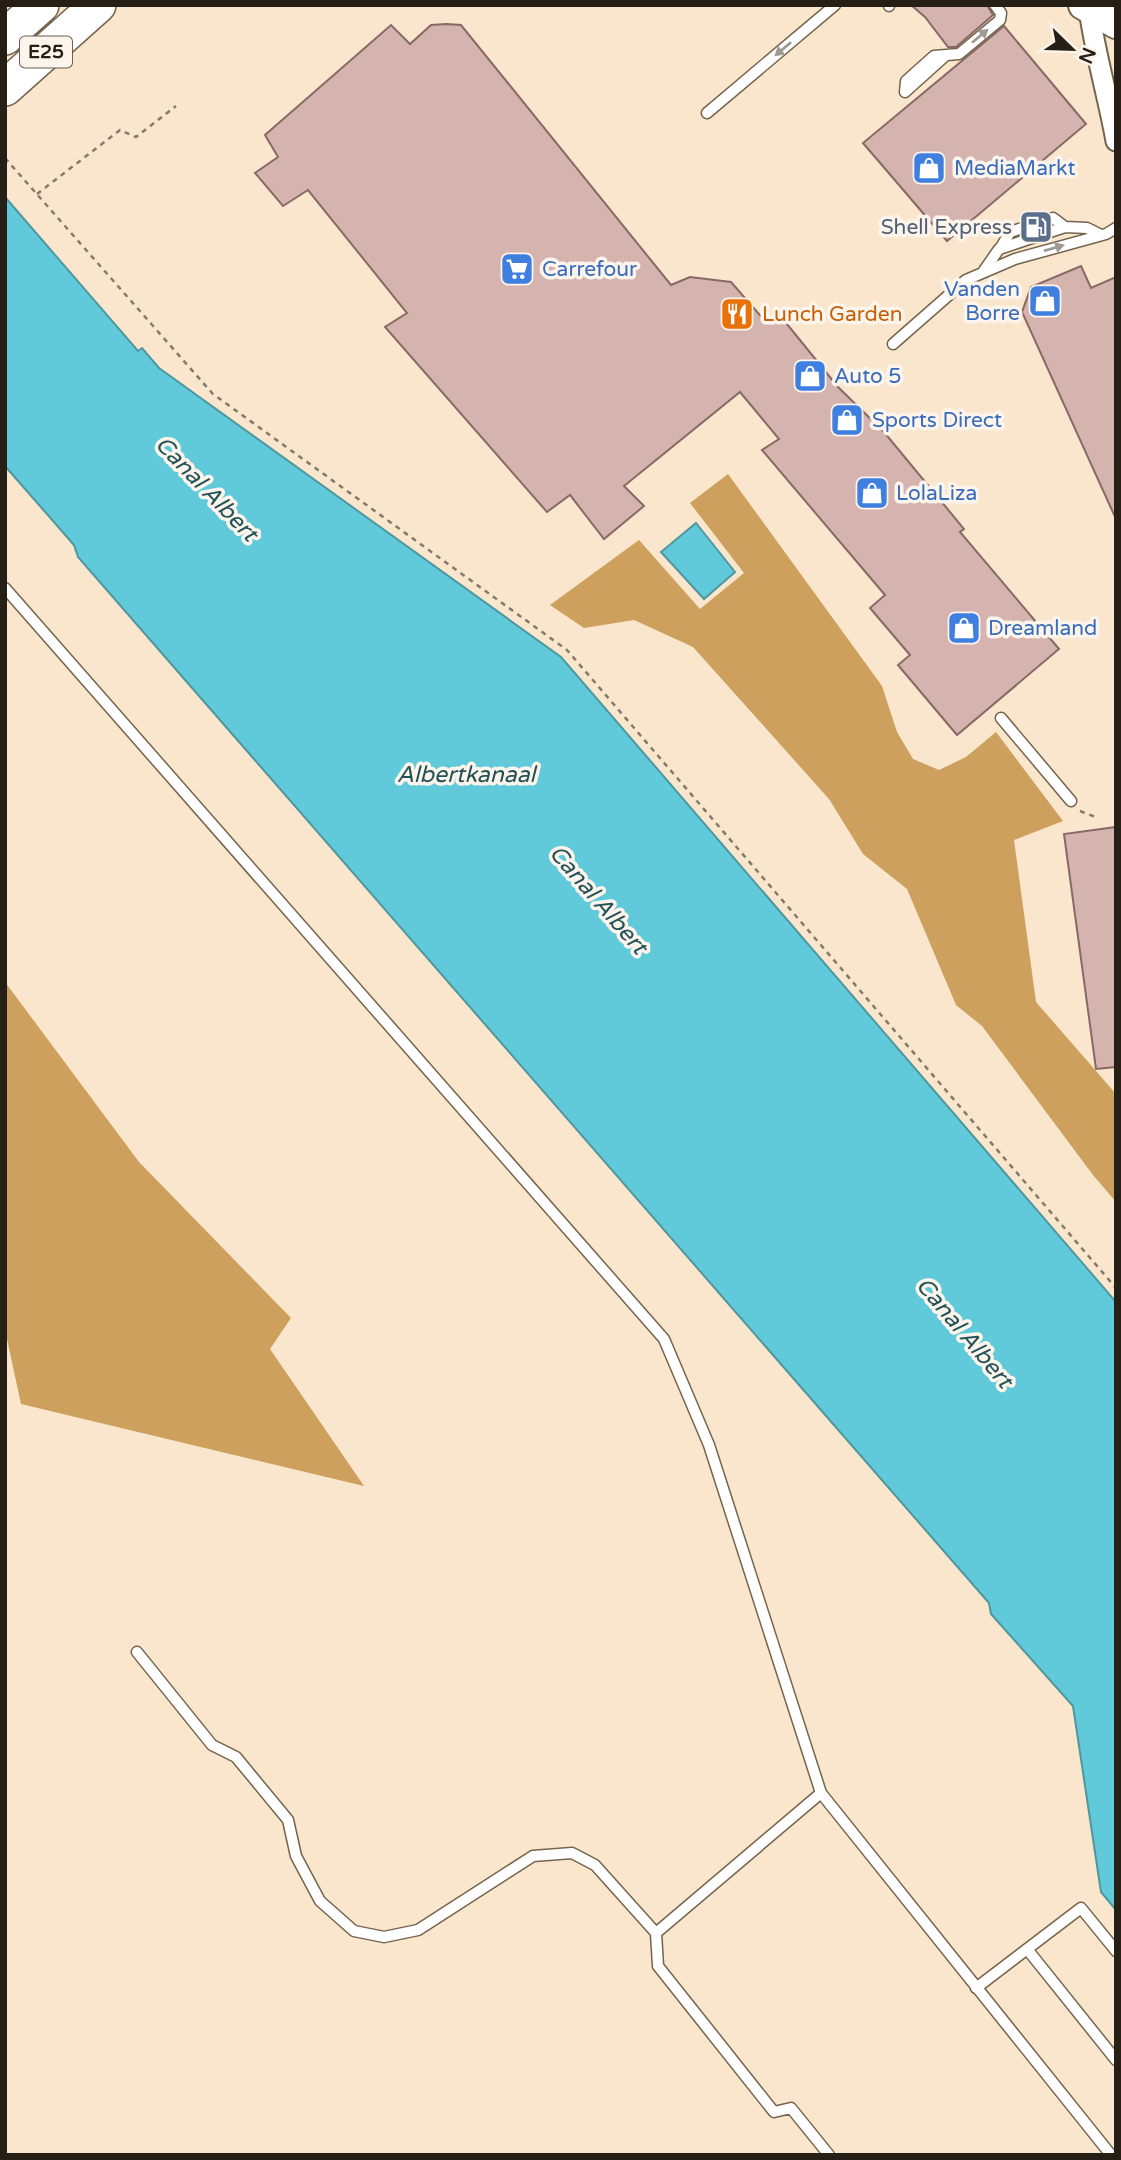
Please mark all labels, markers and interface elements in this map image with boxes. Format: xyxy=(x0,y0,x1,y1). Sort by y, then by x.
north arrow xyxy=(1037,14,1107,84)
one-way arrow xyxy=(972,29,989,44)
road number: E25 xyxy=(20,36,72,68)
one-way arrow xyxy=(774,41,792,57)
text: N xyxy=(1074,44,1100,67)
shop icon: MediaMarkt xyxy=(910,149,948,187)
place label: MediaMarkt xyxy=(954,156,1075,181)
fuel station icon: Shell Express xyxy=(1017,208,1055,246)
place label: Shell Express xyxy=(881,215,1012,240)
one-way arrow xyxy=(1044,243,1065,253)
supermarket icon: Carrefour xyxy=(498,250,536,288)
place label: Carrefour xyxy=(542,257,637,282)
place label: Vanden Borre xyxy=(944,277,1020,326)
shop icon: Vanden Borre xyxy=(1026,282,1064,320)
restaurant icon: Lunch Garden xyxy=(718,295,756,333)
place label: Lunch Garden xyxy=(762,302,902,327)
shop icon: Auto 5 xyxy=(791,357,829,395)
place label: Auto 5 xyxy=(834,364,901,389)
shop icon: Sports Direct xyxy=(828,401,866,439)
place label: Sports Direct xyxy=(872,408,1002,433)
water label: Canal Albert xyxy=(149,431,265,549)
shop icon: LolaLiza xyxy=(853,474,891,512)
place label: LolaLiza xyxy=(896,481,977,506)
shop icon: Dreamland xyxy=(945,609,983,647)
place label: Dreamland xyxy=(988,616,1097,641)
water label: Albertkanaal xyxy=(397,761,538,789)
water label: Canal Albert xyxy=(543,840,654,962)
water label: Canal Albert xyxy=(910,1272,1020,1396)

